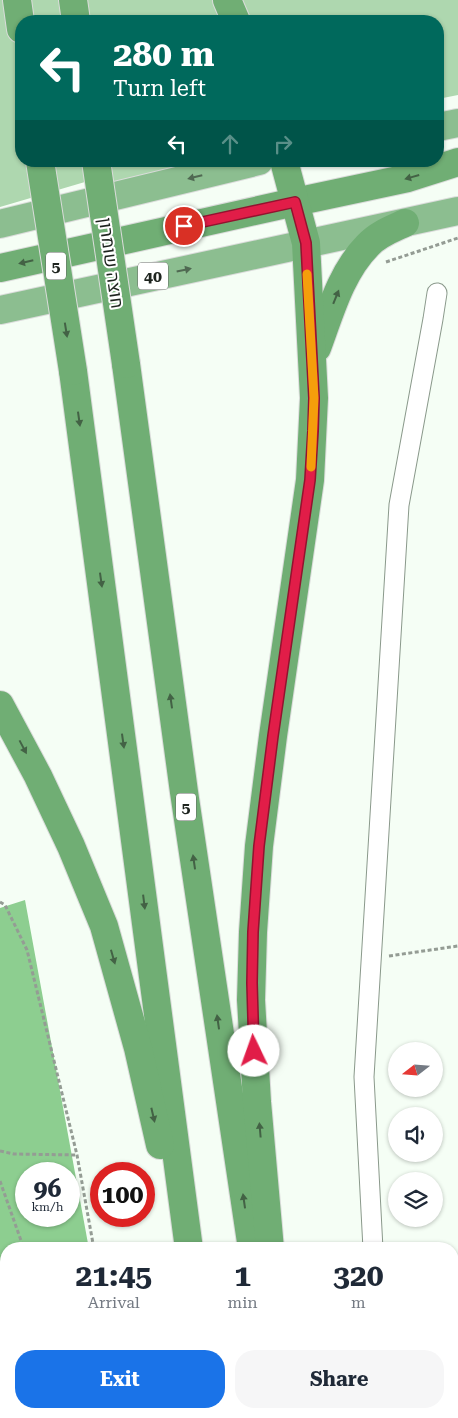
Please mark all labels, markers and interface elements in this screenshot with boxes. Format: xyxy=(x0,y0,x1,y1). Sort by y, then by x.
text: 280 m xyxy=(113,34,214,75)
icon: left xyxy=(30,35,95,100)
text: Turn left xyxy=(113,76,206,101)
icon: left xyxy=(163,130,191,158)
icon: ahead xyxy=(216,130,244,158)
icon: right xyxy=(269,130,297,158)
one-way arrow xyxy=(187,173,202,181)
one-way arrow xyxy=(404,173,419,181)
pin xyxy=(163,205,205,247)
icon: arrive xyxy=(170,212,198,240)
street label: חוצה שומרון xyxy=(95,216,128,310)
road number: 5 xyxy=(46,252,66,280)
one-way arrow xyxy=(18,258,33,266)
road number: 40 xyxy=(138,262,168,290)
one-way arrow xyxy=(177,265,193,273)
one-way arrow xyxy=(333,290,340,305)
one-way arrow xyxy=(63,323,71,339)
one-way arrow xyxy=(75,411,83,427)
one-way arrow xyxy=(97,572,105,588)
one-way arrow xyxy=(167,693,175,709)
one-way arrow xyxy=(119,733,127,749)
one-way arrow xyxy=(19,740,27,755)
road number: 5 xyxy=(176,794,196,820)
one-way arrow xyxy=(190,853,198,869)
one-way arrow xyxy=(140,895,148,911)
one-way arrow xyxy=(109,950,117,965)
one-way arrow xyxy=(214,1014,222,1030)
position arrow xyxy=(227,1024,279,1076)
north arrow xyxy=(388,1042,442,1098)
map controls xyxy=(388,1042,443,1227)
one-way arrow xyxy=(149,1107,157,1122)
button: sound xyxy=(388,1107,443,1162)
one-way arrow xyxy=(255,1122,263,1138)
speed limit sign: 100 xyxy=(90,1162,155,1227)
button: layers xyxy=(388,1172,443,1227)
text: 96 xyxy=(33,1174,62,1203)
one-way arrow xyxy=(240,1192,248,1208)
text: km/h xyxy=(31,1200,64,1214)
text: 21:45 xyxy=(75,1258,152,1293)
text: 1 xyxy=(234,1258,251,1293)
text: 320 xyxy=(333,1258,383,1293)
text: Arrival xyxy=(88,1293,140,1312)
text: min xyxy=(228,1293,258,1312)
text: m xyxy=(351,1293,366,1312)
button: Exit xyxy=(15,1350,225,1408)
button: Share xyxy=(235,1350,444,1408)

